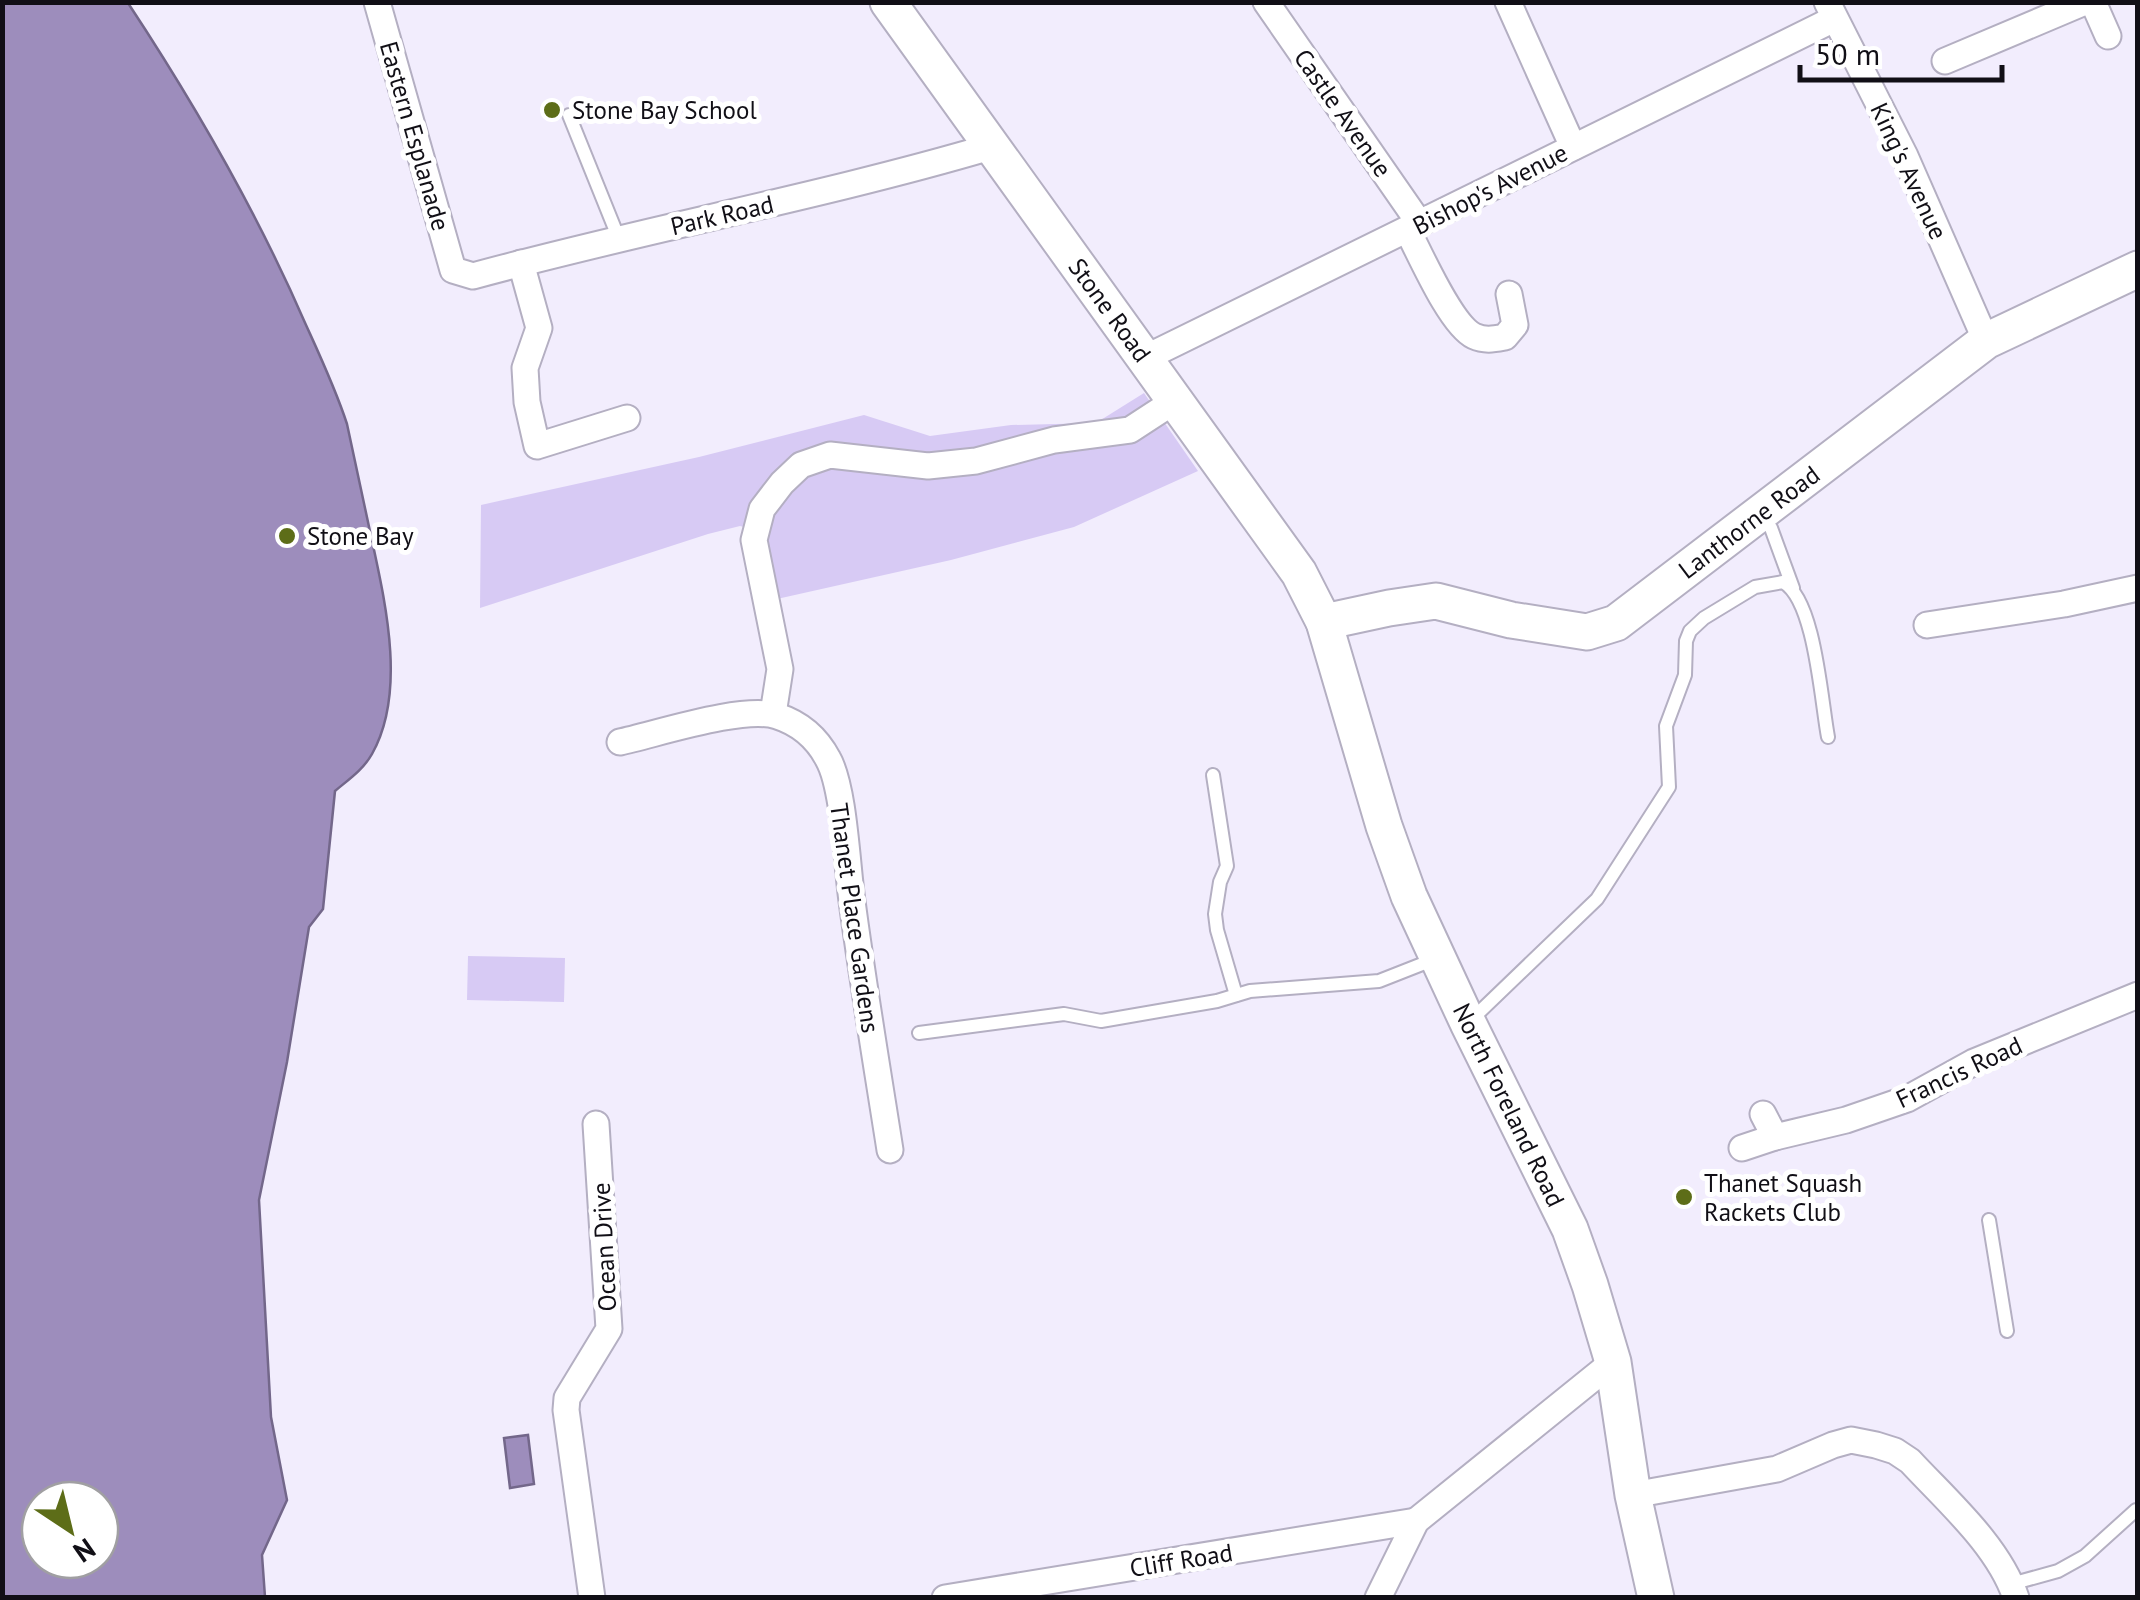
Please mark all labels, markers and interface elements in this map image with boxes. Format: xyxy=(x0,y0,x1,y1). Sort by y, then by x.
scale bar xyxy=(1800,20,2002,82)
text: 50 m xyxy=(1815,34,1880,73)
street label: Eastern Esplanade xyxy=(373,38,457,234)
street label: Castle Avenue xyxy=(1287,43,1399,183)
place label: Stone Bay School xyxy=(572,94,757,126)
street label: King's Avenue xyxy=(1863,97,1955,245)
marker: Stone Bay School xyxy=(541,99,563,121)
street label: Bishop's Avenue xyxy=(1407,136,1573,242)
street label: Park Road xyxy=(667,188,777,242)
street label: Stone Road xyxy=(1062,252,1158,368)
street label: Lanthorne Road xyxy=(1672,459,1826,585)
place label: Stone Bay xyxy=(307,520,414,552)
marker: Stone Bay xyxy=(276,525,298,547)
street label: Thanet Place Gardens xyxy=(823,801,887,1035)
street label: North Foreland Road xyxy=(1446,998,1572,1212)
street label: Francis Road xyxy=(1891,1029,2027,1115)
place label: Thanet Squash Rackets Club xyxy=(1704,1167,1862,1228)
street label: Ocean Drive xyxy=(585,1182,623,1312)
marker: Thanet Squash Rackets Club xyxy=(1673,1186,1695,1208)
north arrow xyxy=(20,1480,120,1580)
text: N xyxy=(66,1530,103,1571)
street label: Cliff Road xyxy=(1127,1536,1235,1584)

